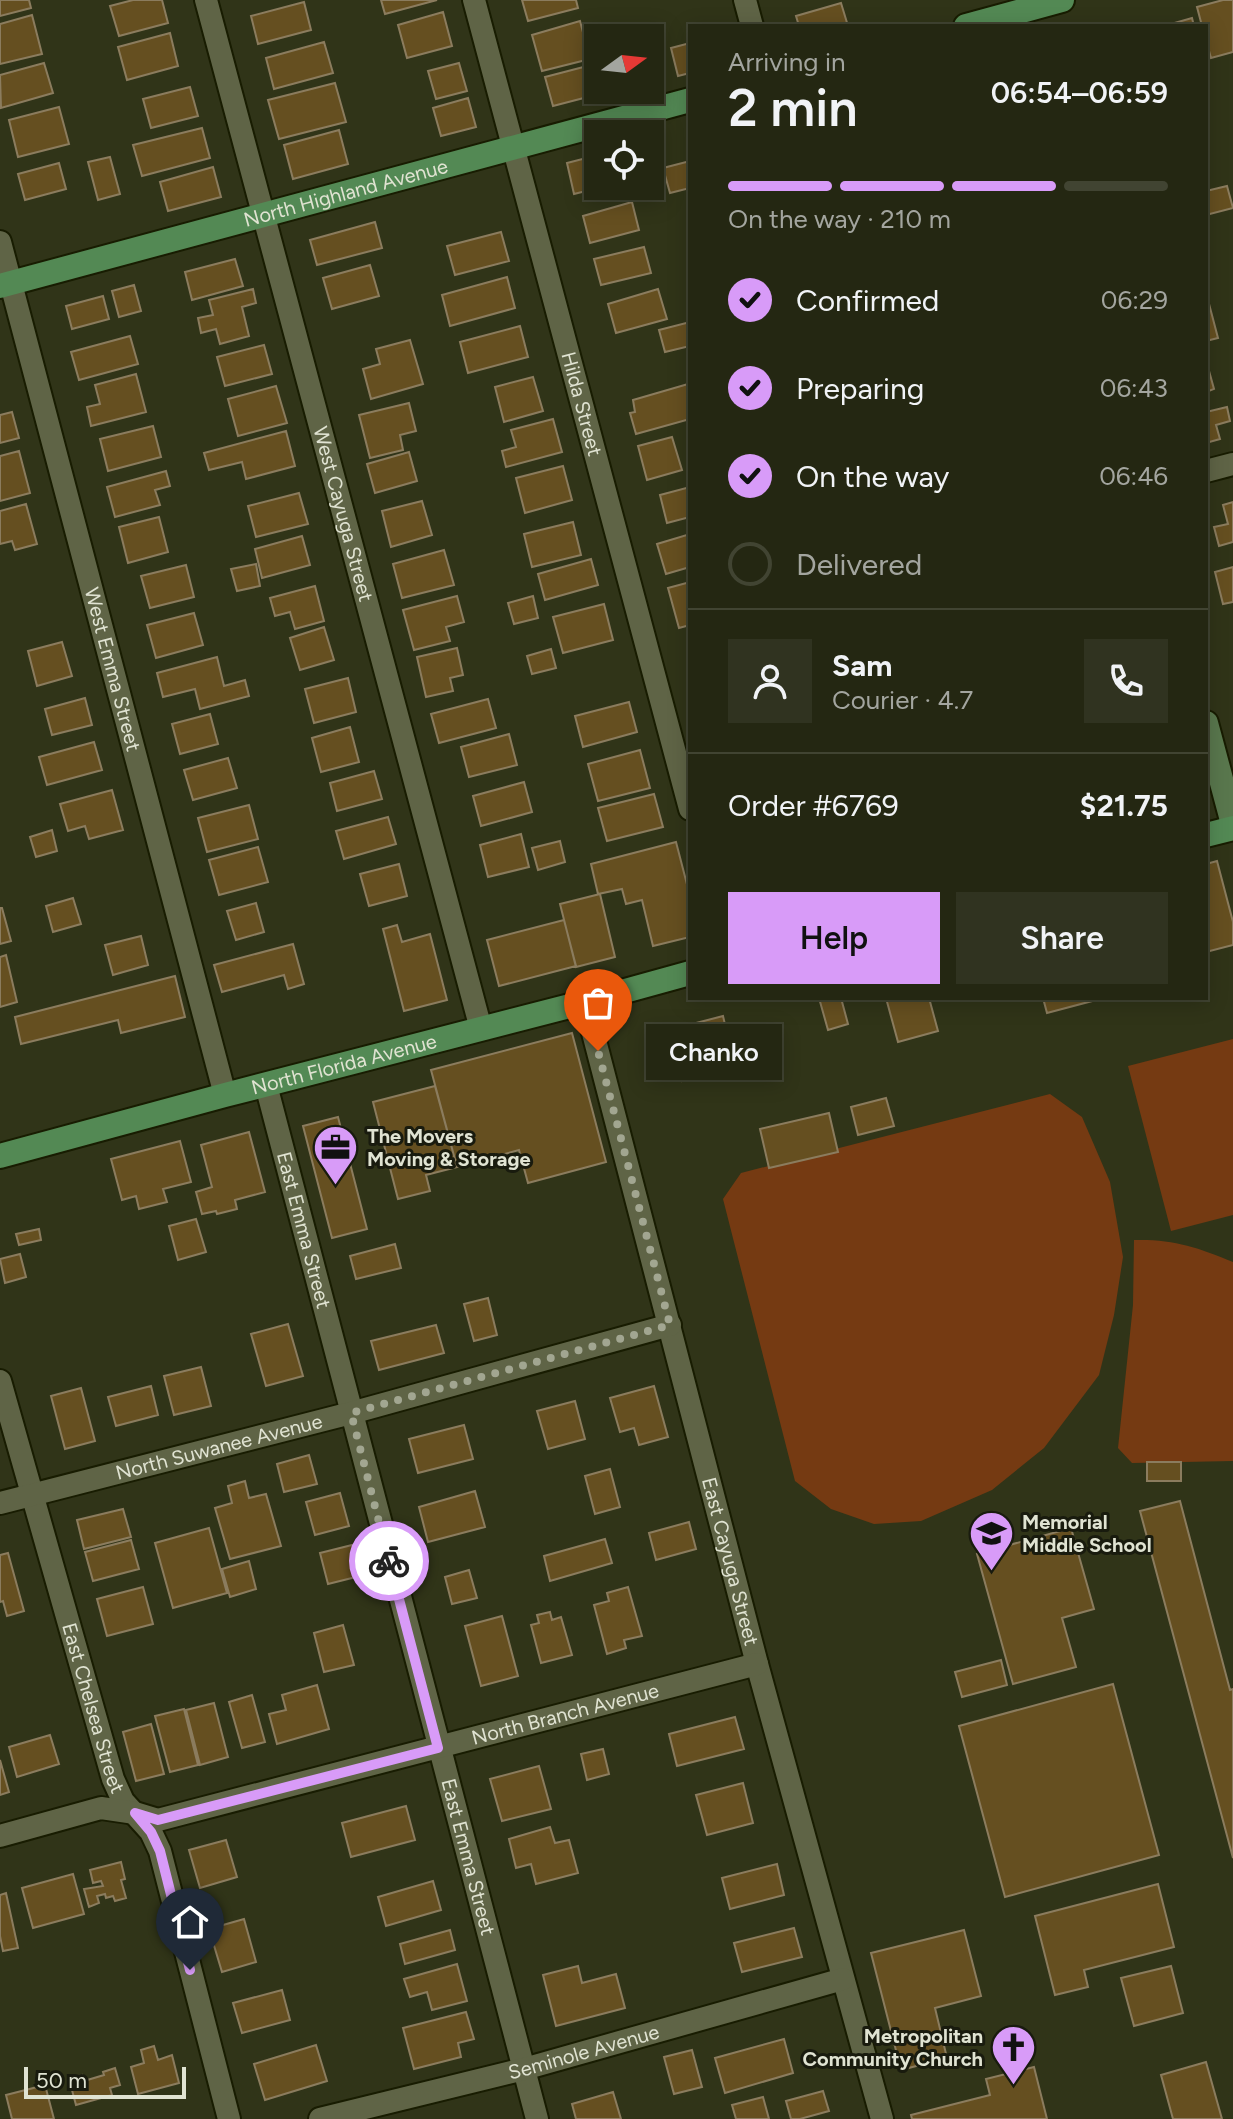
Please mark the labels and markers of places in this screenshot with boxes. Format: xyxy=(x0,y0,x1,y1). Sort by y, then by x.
pin xyxy=(564,969,632,1051)
callout: Chanko xyxy=(646,1023,782,1079)
office icon: The Movers Moving & Storage xyxy=(312,1124,360,1187)
place label: The Movers Moving & Storage xyxy=(367,1124,530,1171)
school or university icon: Memorial Middle School xyxy=(967,1509,1015,1572)
place label: Memorial Middle School xyxy=(1022,1510,1152,1557)
pin xyxy=(156,1888,224,1970)
place label: Metropolitan Community Church xyxy=(803,2024,983,2071)
church icon: Metropolitan Community Church xyxy=(990,2024,1038,2087)

